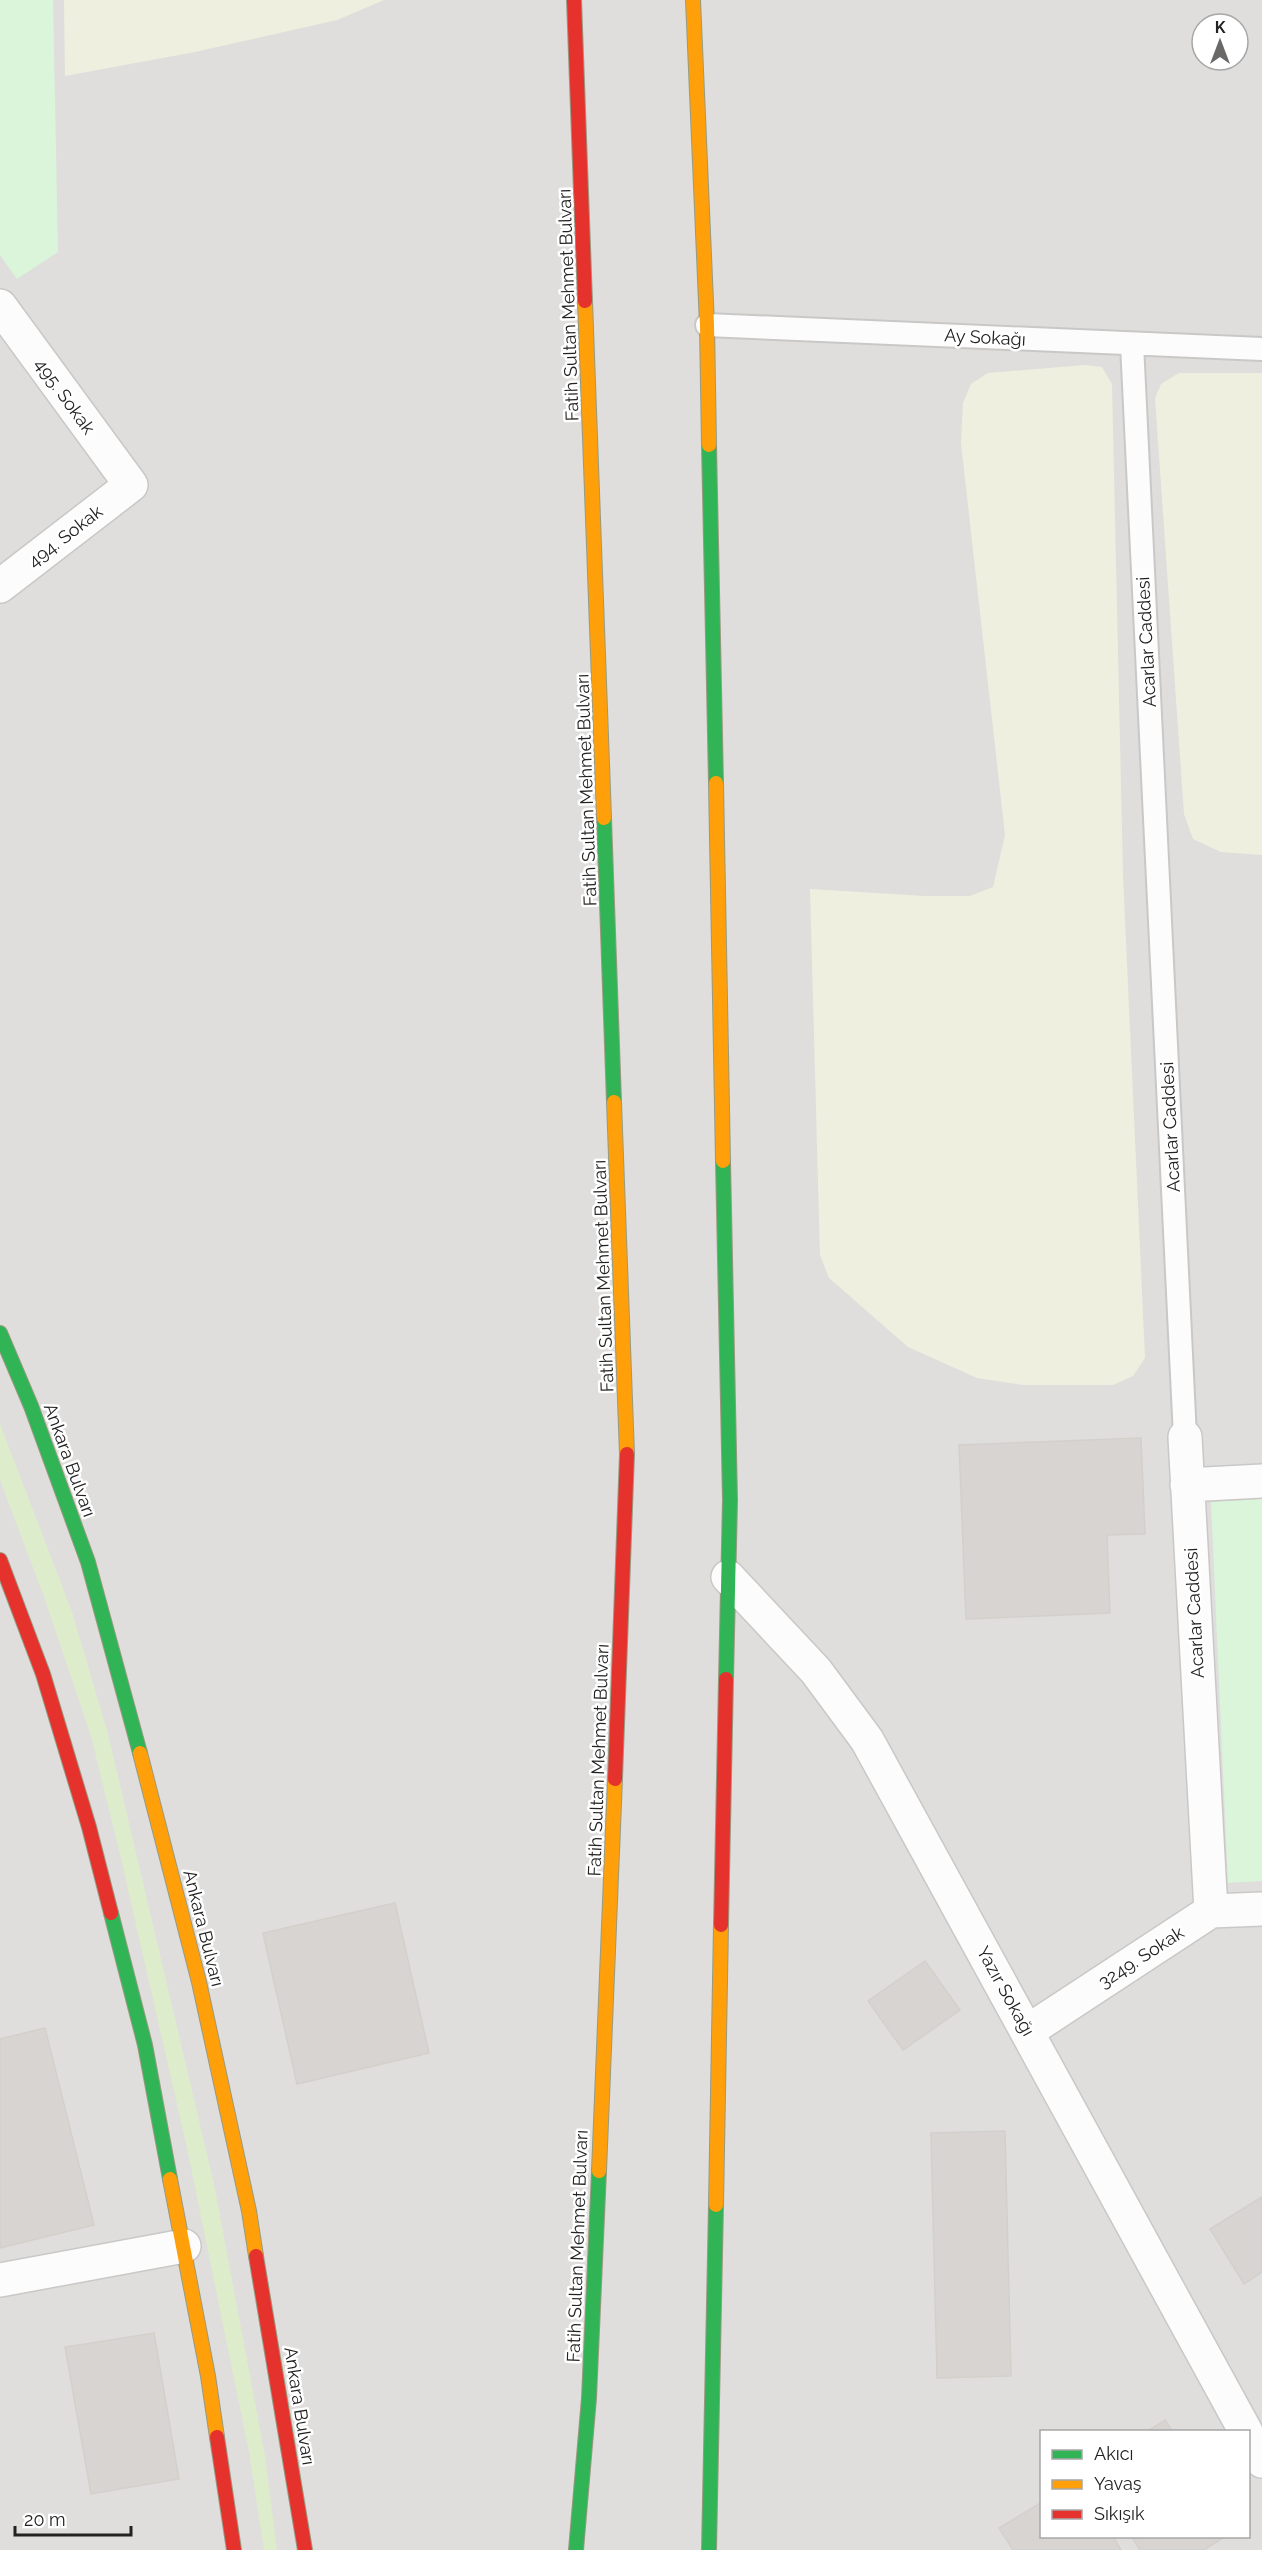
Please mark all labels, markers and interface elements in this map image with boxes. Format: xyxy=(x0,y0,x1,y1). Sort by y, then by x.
north arrow xyxy=(1190,12,1250,72)
text: K xyxy=(1215,18,1226,37)
street label: Fatih Sultan Mehmet Bulvarı xyxy=(553,188,583,422)
street label: Ay Sokağı xyxy=(944,324,1026,350)
street label: 495. Sokak xyxy=(30,354,100,438)
street label: 494. Sokak xyxy=(24,500,107,572)
street label: Acarlar Caddesi xyxy=(1132,576,1160,708)
street label: Fatih Sultan Mehmet Bulvarı xyxy=(571,673,601,907)
street label: Acarlar Caddesi xyxy=(1156,1061,1184,1193)
street label: Fatih Sultan Mehmet Bulvarı xyxy=(588,1159,618,1393)
street label: Ankara Bulvarı xyxy=(40,1400,100,1520)
street label: Acarlar Caddesi xyxy=(1180,1547,1208,1679)
street label: Fatih Sultan Mehmet Bulvarı xyxy=(583,1643,613,1877)
street label: Ankara Bulvarı xyxy=(179,1868,229,1988)
street label: 3249. Sokak xyxy=(1094,1921,1188,1992)
street label: Yazır Sokağı xyxy=(973,1943,1039,2039)
street label: Fatih Sultan Mehmet Bulvarı xyxy=(562,2129,592,2363)
street label: Ankara Bulvarı xyxy=(280,2345,320,2467)
legend xyxy=(1040,2430,1250,2538)
text: Akıcı xyxy=(1094,2443,1133,2464)
text: Yavaş xyxy=(1094,2473,1142,2494)
scale bar xyxy=(15,2499,130,2537)
text: Sıkışık xyxy=(1094,2503,1145,2524)
text: 20 m xyxy=(24,2509,66,2530)

